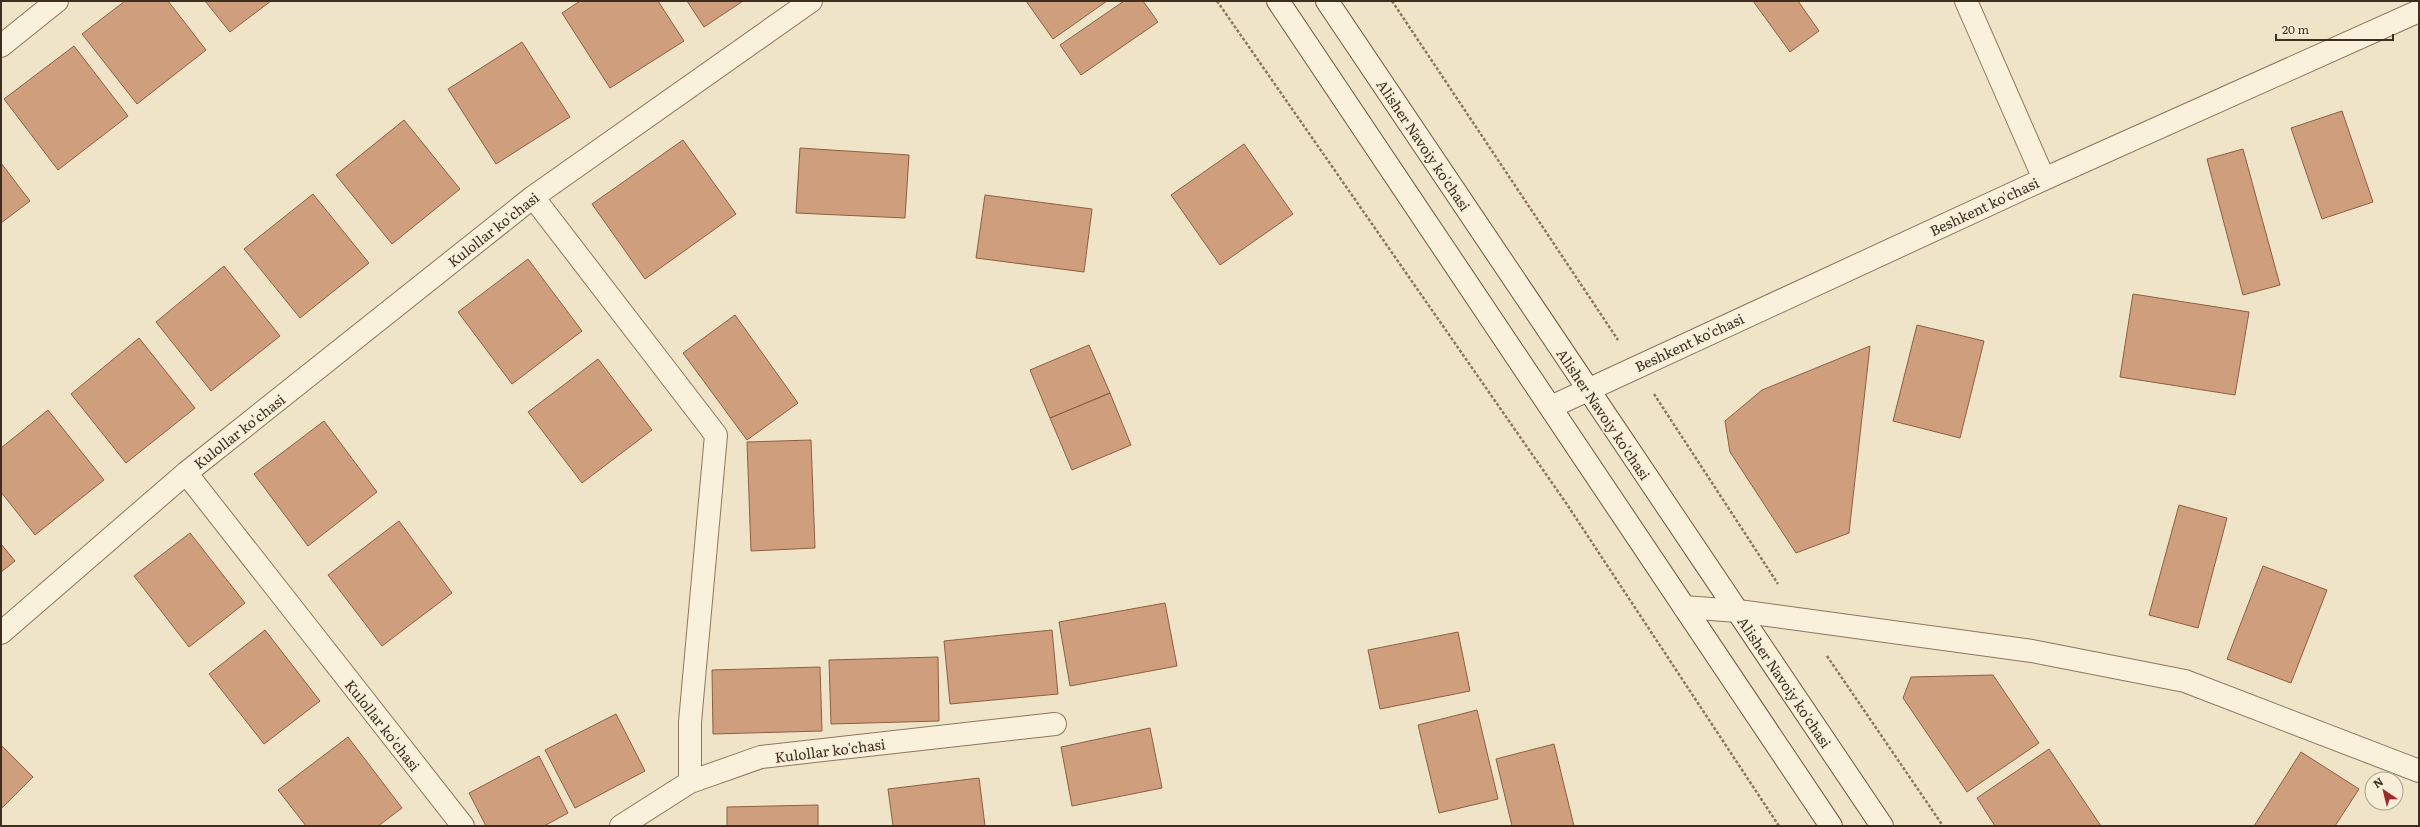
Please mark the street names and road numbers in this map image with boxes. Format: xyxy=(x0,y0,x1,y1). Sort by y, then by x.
street label: Alisher Navoiy ko'chasi xyxy=(1373,75,1476,215)
street label: Beshkent ko'chasi xyxy=(1926,172,2042,240)
street label: Kulollar ko'chasi xyxy=(443,187,543,271)
street label: Beshkent ko'chasi xyxy=(1631,308,1747,376)
street label: Alisher Navoiy ko'chasi xyxy=(1553,344,1656,484)
street label: Kulollar ko'chasi xyxy=(189,389,289,473)
street label: Alisher Navoiy ko'chasi xyxy=(1734,612,1837,752)
street label: Kulollar ko'chasi xyxy=(341,675,425,775)
street label: Kulollar ko'chasi xyxy=(774,733,887,767)

